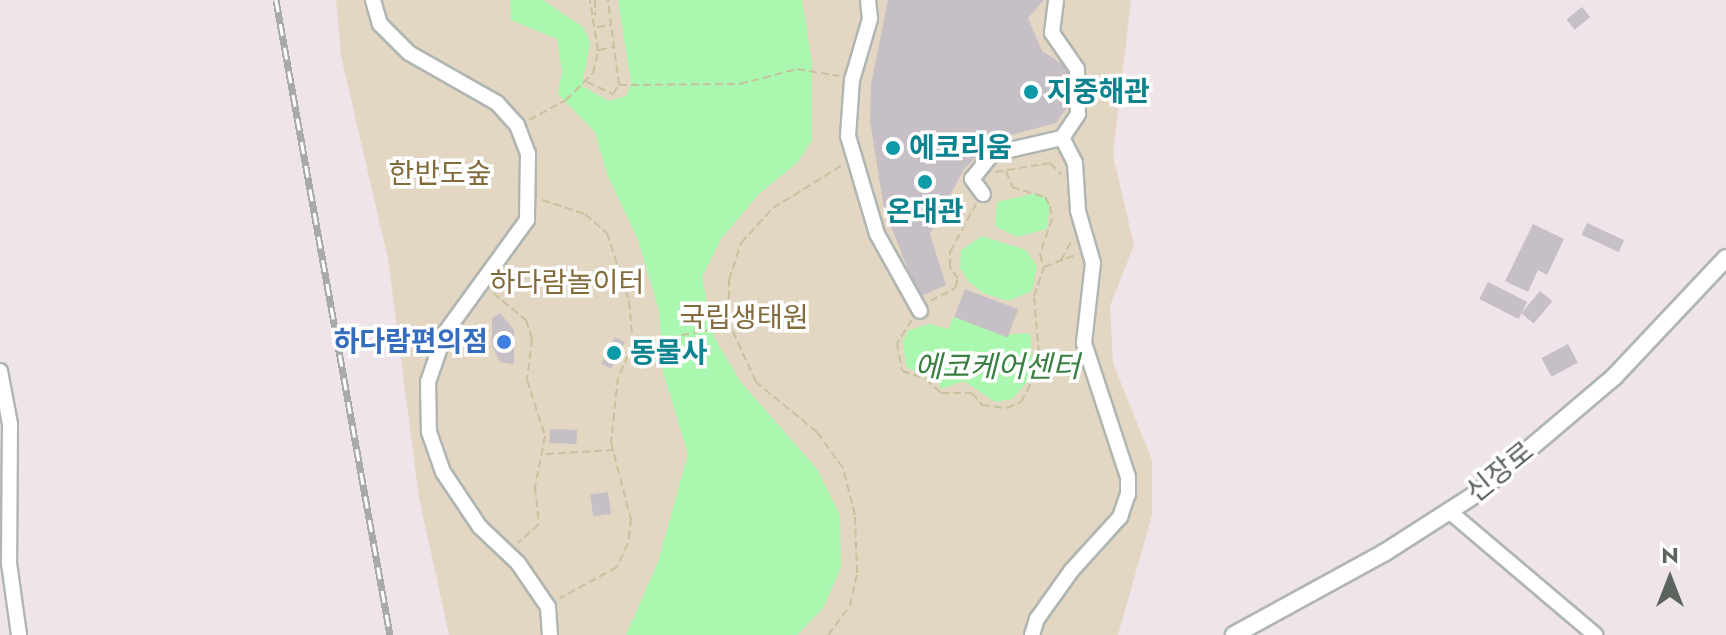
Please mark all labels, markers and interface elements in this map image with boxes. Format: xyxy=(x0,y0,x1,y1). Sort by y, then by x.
place label: 지중해관 xyxy=(1047,75,1150,109)
marker: 지중해관 xyxy=(1022,83,1040,101)
place label: 에코리움 xyxy=(909,131,1012,165)
marker: 에코리움 xyxy=(884,139,902,157)
park label: 한반도숲 xyxy=(388,157,492,191)
marker: 온대관 xyxy=(916,173,934,191)
place label: 온대관 xyxy=(886,195,964,229)
park label: 하다람놀이터 xyxy=(490,266,644,300)
park label: 국립생태원 xyxy=(680,301,808,335)
place label: 하다람편의점 xyxy=(333,325,488,359)
marker: 하다람편의점 xyxy=(495,333,513,351)
place label: 동물사 xyxy=(630,336,707,370)
marker: 동물사 xyxy=(605,344,623,362)
water label: 에코케어센터 xyxy=(914,349,1080,385)
street label: 신장로 xyxy=(1459,435,1541,509)
north arrow xyxy=(1630,539,1710,619)
text: N xyxy=(1661,539,1679,571)

